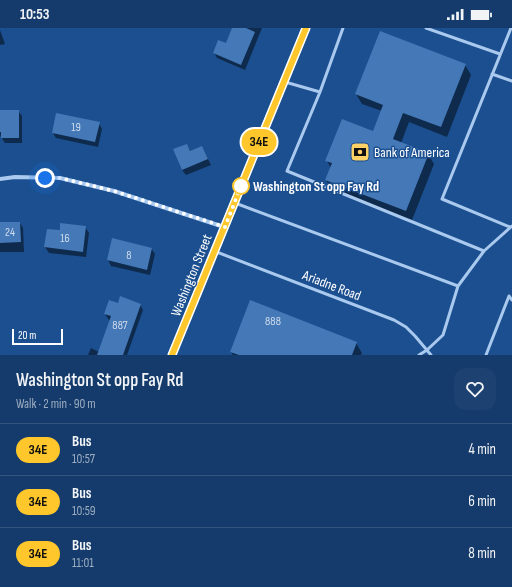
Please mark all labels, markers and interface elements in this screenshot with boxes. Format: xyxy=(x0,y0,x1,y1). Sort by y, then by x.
text: 10:53 xyxy=(20,5,49,24)
house number: 19 xyxy=(71,120,81,135)
line badge: 34E xyxy=(236,129,282,155)
text: 34E xyxy=(250,133,268,150)
bank icon: Bank of America xyxy=(349,141,371,163)
place label: Bank of America xyxy=(374,144,450,161)
your location xyxy=(35,168,55,188)
marker: Washington St opp Fay Rd xyxy=(232,177,250,195)
place label: Washington St opp Fay Rd xyxy=(253,178,379,195)
house number: 24 xyxy=(5,225,15,240)
house number: 16 xyxy=(60,231,70,246)
street label: Washington Street xyxy=(167,232,216,319)
house number: 8 xyxy=(126,248,132,263)
street label: Ariadne Road xyxy=(299,266,364,304)
house number: 888 xyxy=(265,314,281,329)
house number: 887 xyxy=(112,318,128,333)
scale bar xyxy=(12,327,63,346)
text: 20 m xyxy=(18,329,36,342)
button: heart xyxy=(454,368,496,410)
text: Washington St opp Fay Rd xyxy=(16,369,183,392)
text: Walk · 2 min · 90 m xyxy=(16,396,96,412)
text: Bus xyxy=(72,432,91,451)
text: 4 min xyxy=(469,440,496,459)
text: 34E xyxy=(29,441,47,458)
text: 10:57 xyxy=(72,451,95,467)
text: Bus xyxy=(72,484,91,503)
text: 6 min xyxy=(468,492,496,511)
text: 34E xyxy=(29,493,47,510)
text: 10:59 xyxy=(72,503,96,519)
text: Bus xyxy=(72,536,91,555)
text: 8 min xyxy=(468,544,496,563)
text: 34E xyxy=(29,545,47,562)
text: 11:01 xyxy=(72,555,94,571)

